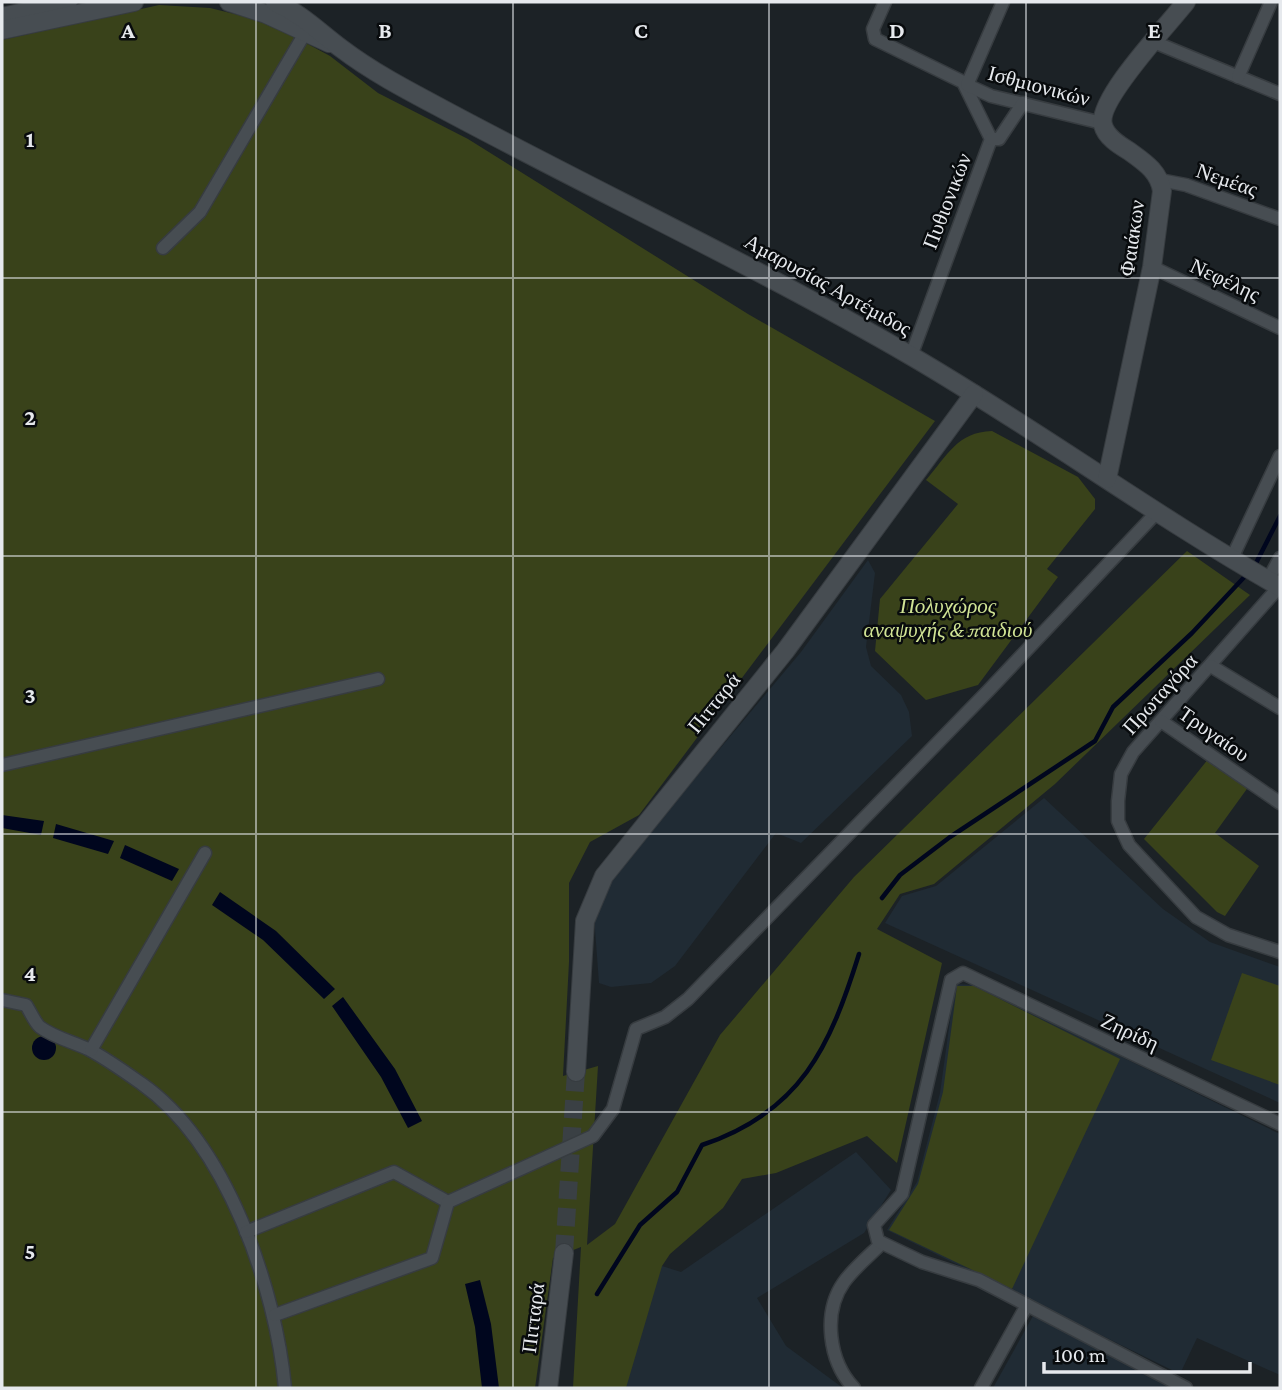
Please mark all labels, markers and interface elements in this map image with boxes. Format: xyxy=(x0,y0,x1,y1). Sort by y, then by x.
text: A xyxy=(120,17,135,43)
text: B xyxy=(378,17,392,43)
text: C xyxy=(634,17,648,43)
text: D xyxy=(889,17,905,43)
text: E xyxy=(1147,17,1161,43)
street label: Ισθμιονικών xyxy=(985,61,1093,111)
text: 1 xyxy=(26,126,35,152)
street label: Πυθιονικών xyxy=(918,150,976,252)
street label: Νεμέας xyxy=(1193,158,1262,202)
street label: Φαιάκων xyxy=(1115,198,1149,278)
street label: Αμαρυσίας Αρτέμιδος xyxy=(740,229,916,341)
street label: Νεφέλης xyxy=(1186,253,1264,307)
text: 2 xyxy=(24,404,36,430)
park label: Πολυχώρος αναψυχής & παιδιού xyxy=(864,594,1032,642)
street label: Πρωταγόρα xyxy=(1118,649,1202,739)
street label: Πιτταρά xyxy=(683,668,745,738)
text: 3 xyxy=(24,682,36,708)
street label: Τρυγαίου xyxy=(1174,701,1254,767)
text: 4 xyxy=(24,960,36,986)
street label: Ζηρίδη xyxy=(1097,1008,1163,1056)
text: 5 xyxy=(24,1238,36,1264)
street label: Πιτταρά xyxy=(517,1282,549,1354)
scale bar xyxy=(1044,1330,1250,1374)
text: 100 m xyxy=(1054,1343,1106,1367)

